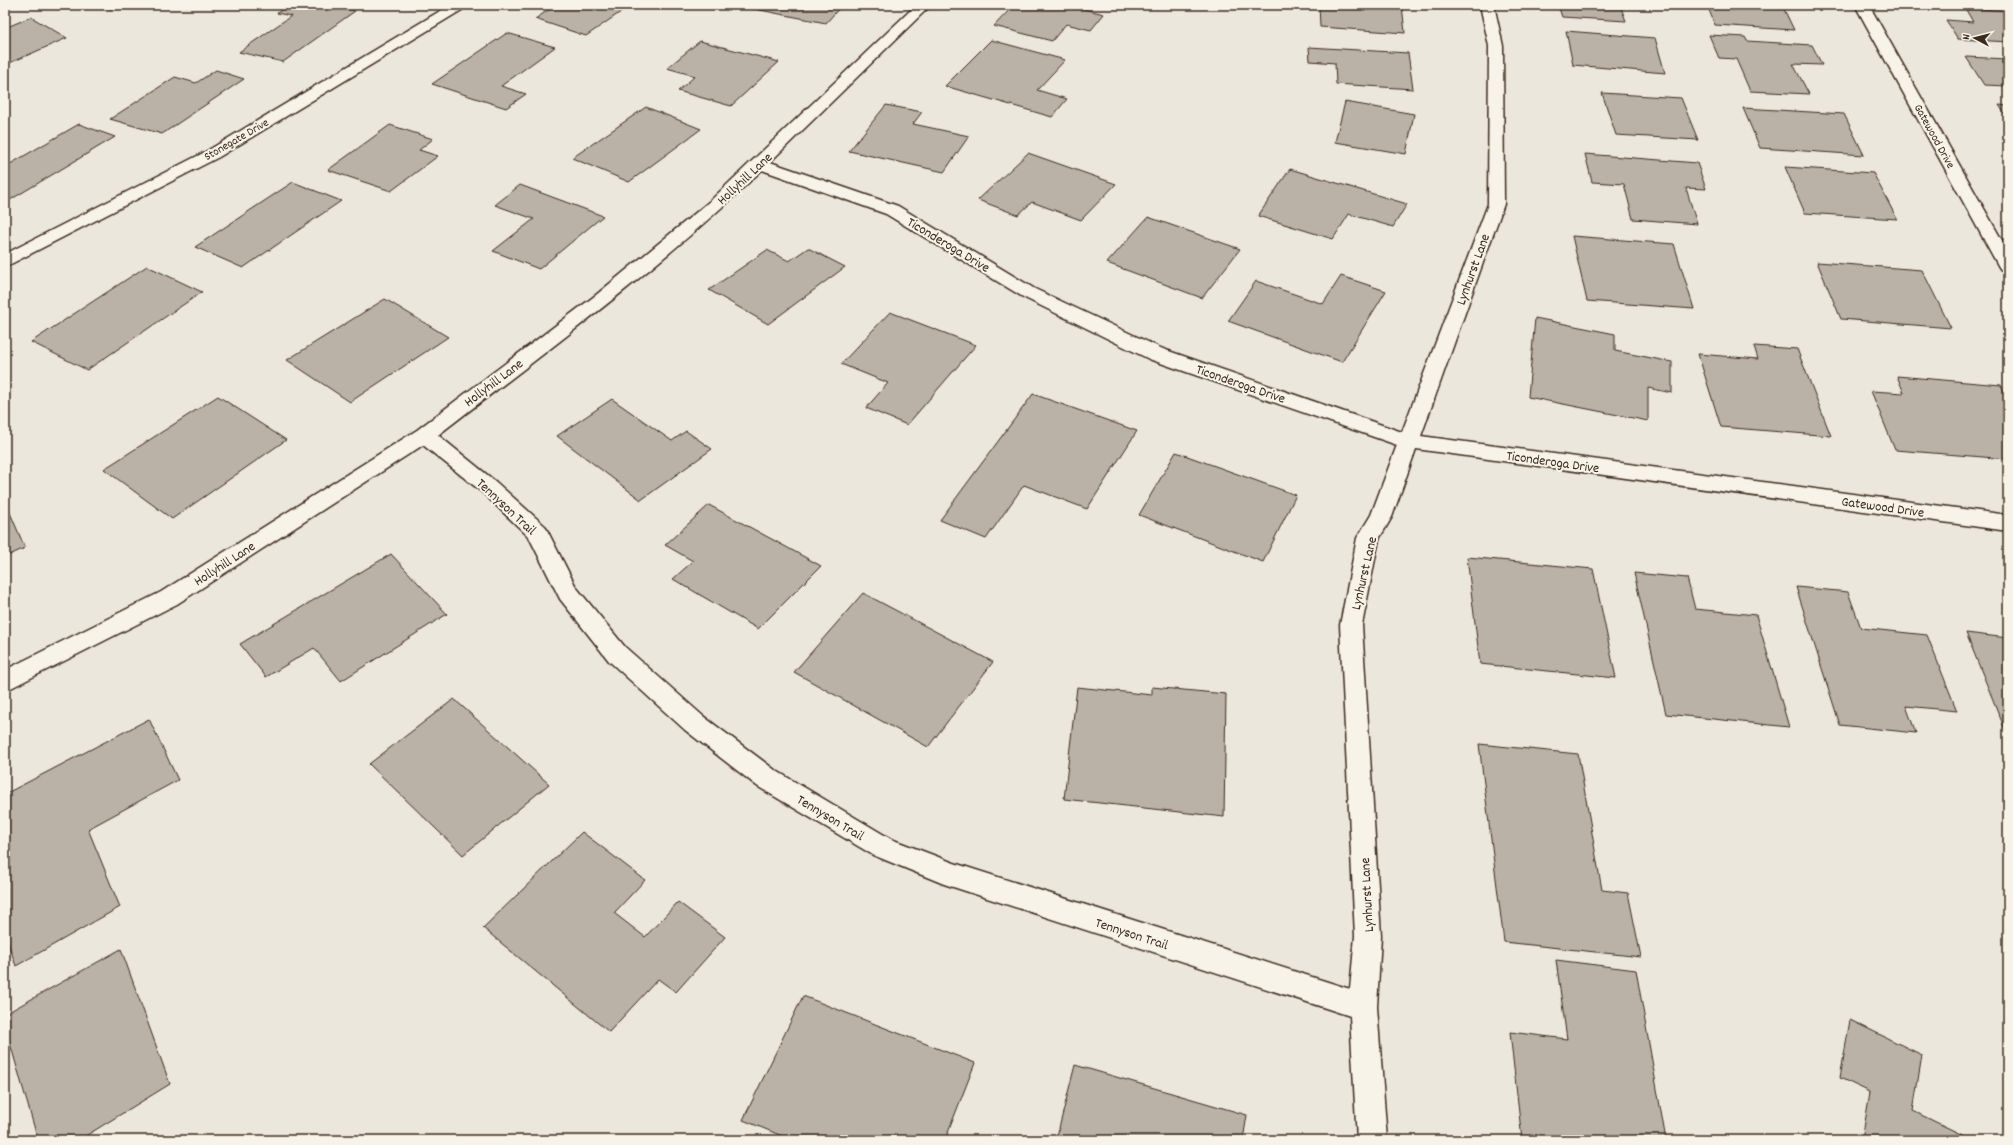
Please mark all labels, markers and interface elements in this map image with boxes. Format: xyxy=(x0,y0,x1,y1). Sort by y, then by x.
north arrow xyxy=(1955,18,1995,58)
text: N xyxy=(1959,33,1975,41)
street label: Gatewood Drive xyxy=(1909,101,1958,172)
street label: Stonegate Drive xyxy=(201,115,272,166)
street label: Hollyhill Lane xyxy=(713,148,778,210)
street label: Ticonderoga Drive xyxy=(903,213,993,278)
street label: Lynhurst Lane xyxy=(1452,231,1496,308)
street label: Hollyhill Lane xyxy=(460,355,528,412)
street label: Ticonderoga Drive xyxy=(1193,360,1288,410)
street label: Ticonderoga Drive xyxy=(1505,447,1600,479)
street label: Tennyson Trail xyxy=(471,474,541,541)
street label: Gatewood Drive xyxy=(1840,492,1925,524)
street label: Lynhurst Lane xyxy=(1347,535,1383,612)
street label: Hollyhill Lane xyxy=(190,537,260,592)
street label: Tennyson Trail xyxy=(792,791,868,847)
street label: Lynhurst Lane xyxy=(1356,857,1380,933)
street label: Tennyson Trail xyxy=(1092,914,1171,956)

